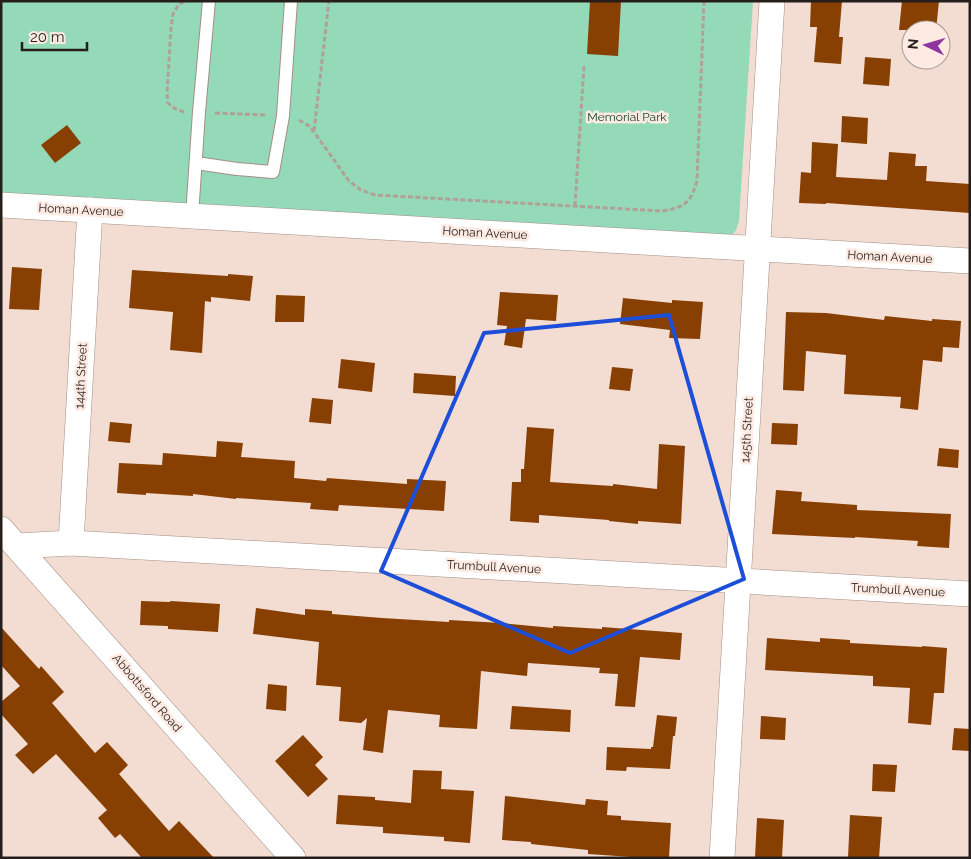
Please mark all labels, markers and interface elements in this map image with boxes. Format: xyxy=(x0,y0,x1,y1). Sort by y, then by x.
scale bar xyxy=(22,20,88,52)
north arrow xyxy=(901,20,951,70)
text: 20 m xyxy=(30,28,65,46)
text: N xyxy=(905,38,921,50)
park label: Memorial Park xyxy=(587,110,667,124)
street label: Homan Avenue xyxy=(38,201,124,219)
street label: Homan Avenue xyxy=(442,224,528,242)
street label: Homan Avenue xyxy=(847,248,933,266)
street label: 144th Street xyxy=(72,343,90,409)
street label: 145th Street xyxy=(738,397,756,463)
street label: Trumbull Avenue xyxy=(447,558,541,576)
street label: Trumbull Avenue xyxy=(851,581,945,599)
street label: Abbottsford Road xyxy=(110,651,184,735)

